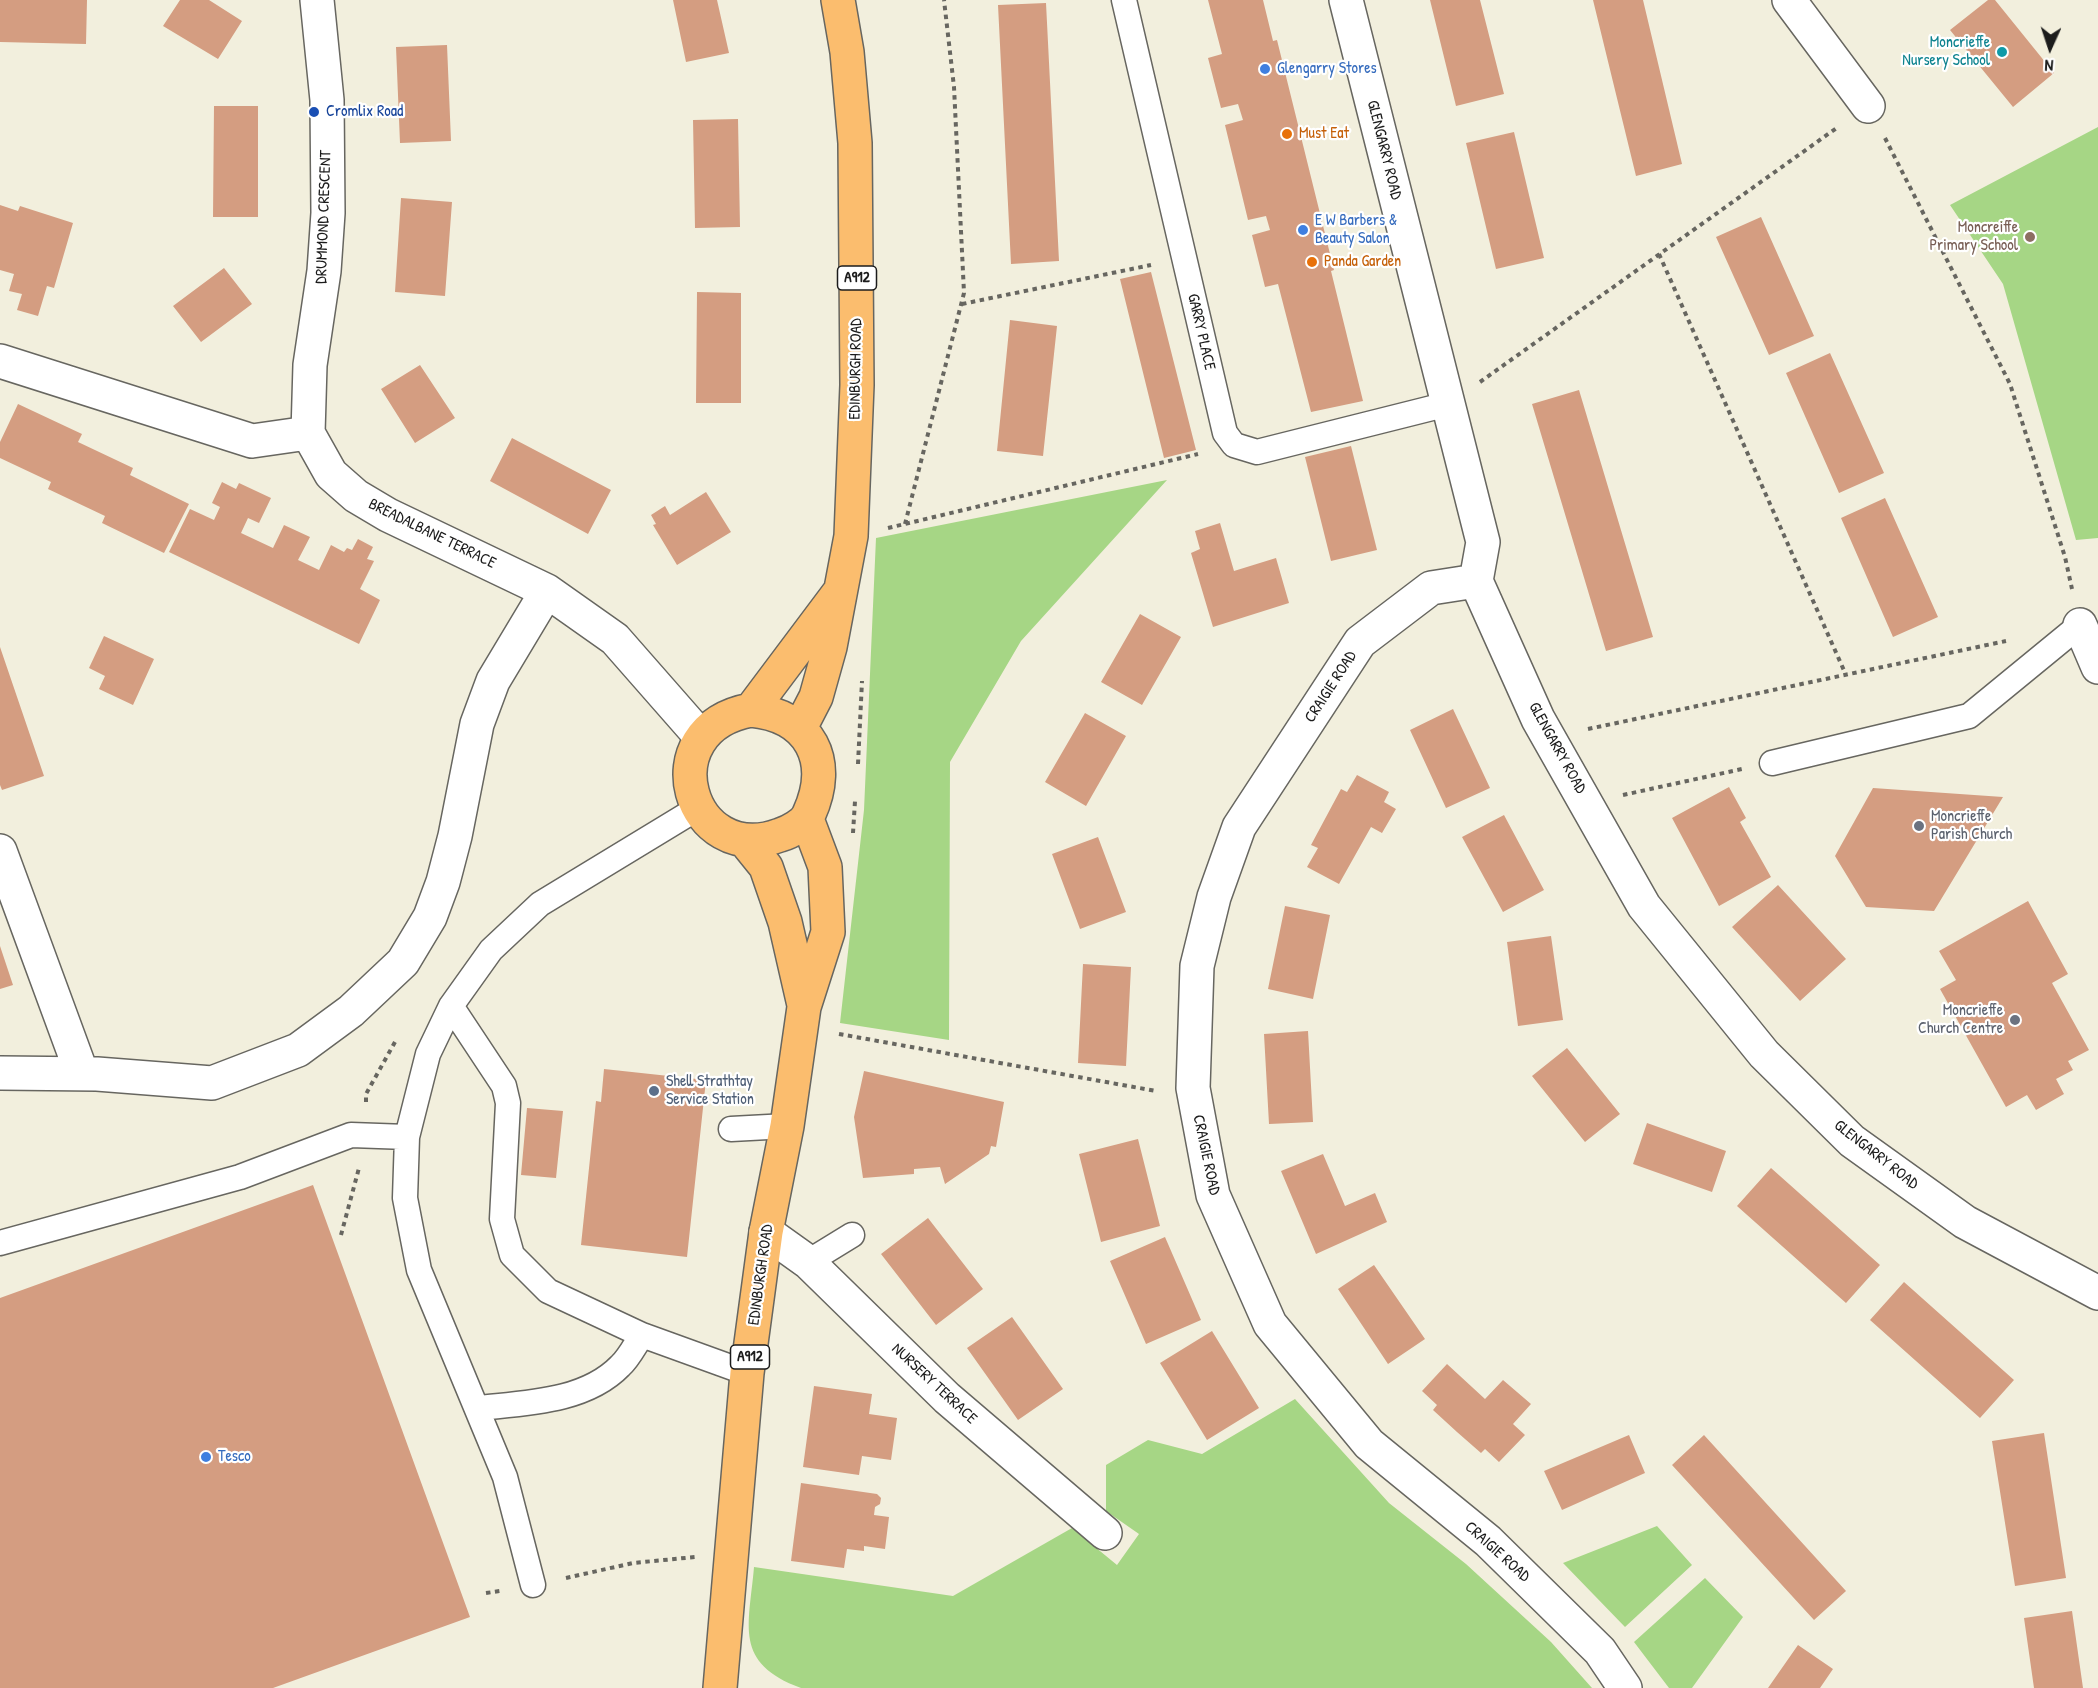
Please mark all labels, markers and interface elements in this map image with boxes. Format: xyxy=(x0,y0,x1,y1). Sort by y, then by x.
north arrow xyxy=(2020,18,2080,78)
place label: Moncrieffe Nursery School xyxy=(1902,33,1990,71)
marker: Moncrieffe Nursery School xyxy=(1995,45,2009,59)
text: N xyxy=(2044,55,2054,77)
place label: Glengarry Stores xyxy=(1277,59,1377,79)
marker: Glengarry Stores xyxy=(1258,62,1272,76)
street label: GLENGARRY ROAD xyxy=(1362,98,1406,202)
place label: Cromlix Road xyxy=(326,102,403,122)
marker: Cromlix Road xyxy=(307,105,321,119)
place label: Must Eat xyxy=(1299,124,1349,144)
marker: Must Eat xyxy=(1280,127,1294,141)
street label: DRUMMOND CRESCENT xyxy=(312,150,336,284)
place label: E W Barbers & Beauty Salon xyxy=(1315,211,1397,249)
place label: Moncreiffe Primary School xyxy=(1929,218,2018,256)
marker: E W Barbers & Beauty Salon xyxy=(1296,223,1310,237)
marker: Moncreiffe Primary School xyxy=(2023,230,2037,244)
place label: Panda Garden xyxy=(1324,252,1401,272)
marker: Panda Garden xyxy=(1305,255,1319,269)
road number: A912 xyxy=(838,266,876,290)
street label: GARRY PLACE xyxy=(1183,292,1219,372)
street label: EDINBURGH ROAD xyxy=(846,318,866,420)
street label: BREADALBANE TERRACE xyxy=(365,495,499,573)
street label: CRAIGIE ROAD xyxy=(1301,648,1361,726)
street label: GLENGARRY ROAD xyxy=(1524,699,1590,797)
place label: Moncrieffe Parish Church xyxy=(1931,807,2012,845)
marker: Moncrieffe Parish Church xyxy=(1912,819,1926,833)
place label: Moncrieffe Church Centre xyxy=(1918,1001,2003,1039)
marker: Moncrieffe Church Centre xyxy=(2008,1013,2022,1027)
place label: Shell Strathtay Service Station xyxy=(666,1072,754,1110)
marker: Shell Strathtay Service Station xyxy=(647,1084,661,1098)
street label: CRAIGIE ROAD xyxy=(1188,1113,1224,1197)
street label: GLENGARRY ROAD xyxy=(1830,1116,1922,1194)
street label: EDINBURGH ROAD xyxy=(744,1223,778,1327)
street label: NURSERY TERRACE xyxy=(887,1340,981,1428)
road number: A912 xyxy=(730,1345,770,1369)
place label: Tesco xyxy=(218,1447,251,1467)
marker: Tesco xyxy=(199,1450,213,1464)
street label: CRAIGIE ROAD xyxy=(1460,1518,1534,1586)

